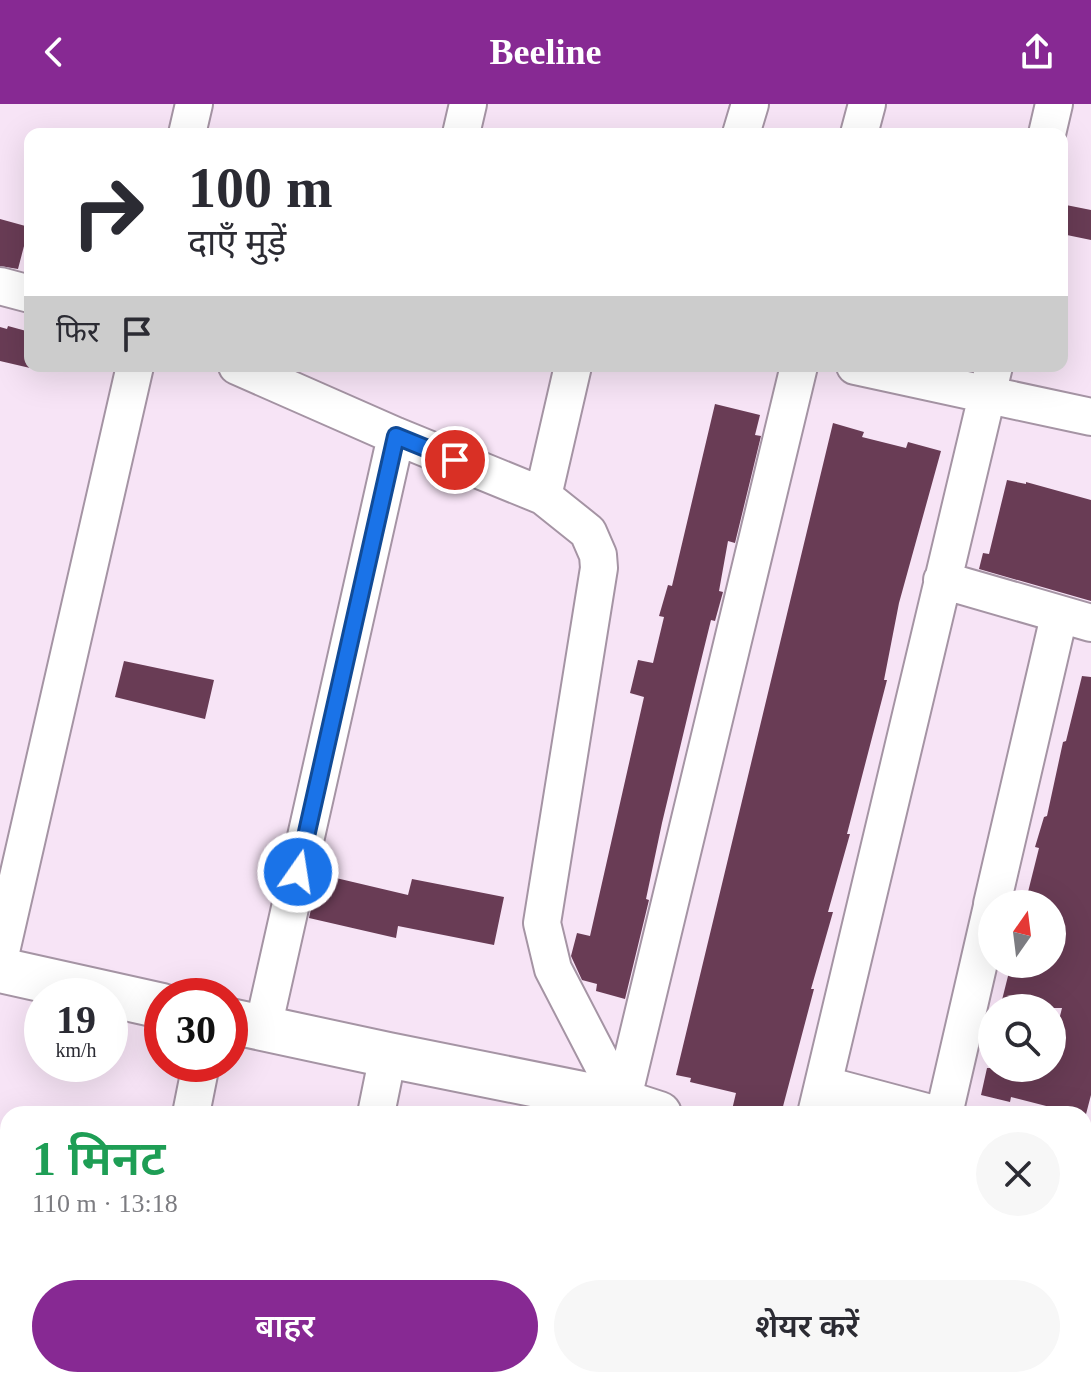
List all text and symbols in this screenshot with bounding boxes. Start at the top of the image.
icon: back [32,30,76,74]
icon: share [1015,30,1059,74]
text: Beeline [490,32,601,72]
text: 100 m [188,157,333,219]
icon: right [56,160,160,264]
text: दाएँ मुड़ें [188,223,286,263]
icon: arrive [115,312,159,356]
text: फिर [56,315,99,348]
pin [421,426,489,494]
icon: arrive [433,438,477,482]
position arrow [256,830,340,914]
north arrow [978,890,1066,978]
map controls [978,890,1066,1082]
speed limit sign: 30 [144,978,248,1082]
button: search [978,994,1066,1082]
text: 19 [56,997,96,1042]
text: km/h [55,1039,97,1061]
text: 1 मिनट [32,1132,165,1185]
button: close [976,1132,1060,1216]
text: 110 m · 13:18 [32,1189,178,1218]
button: बाहर [32,1280,538,1372]
button: शेयर करें [554,1280,1060,1372]

